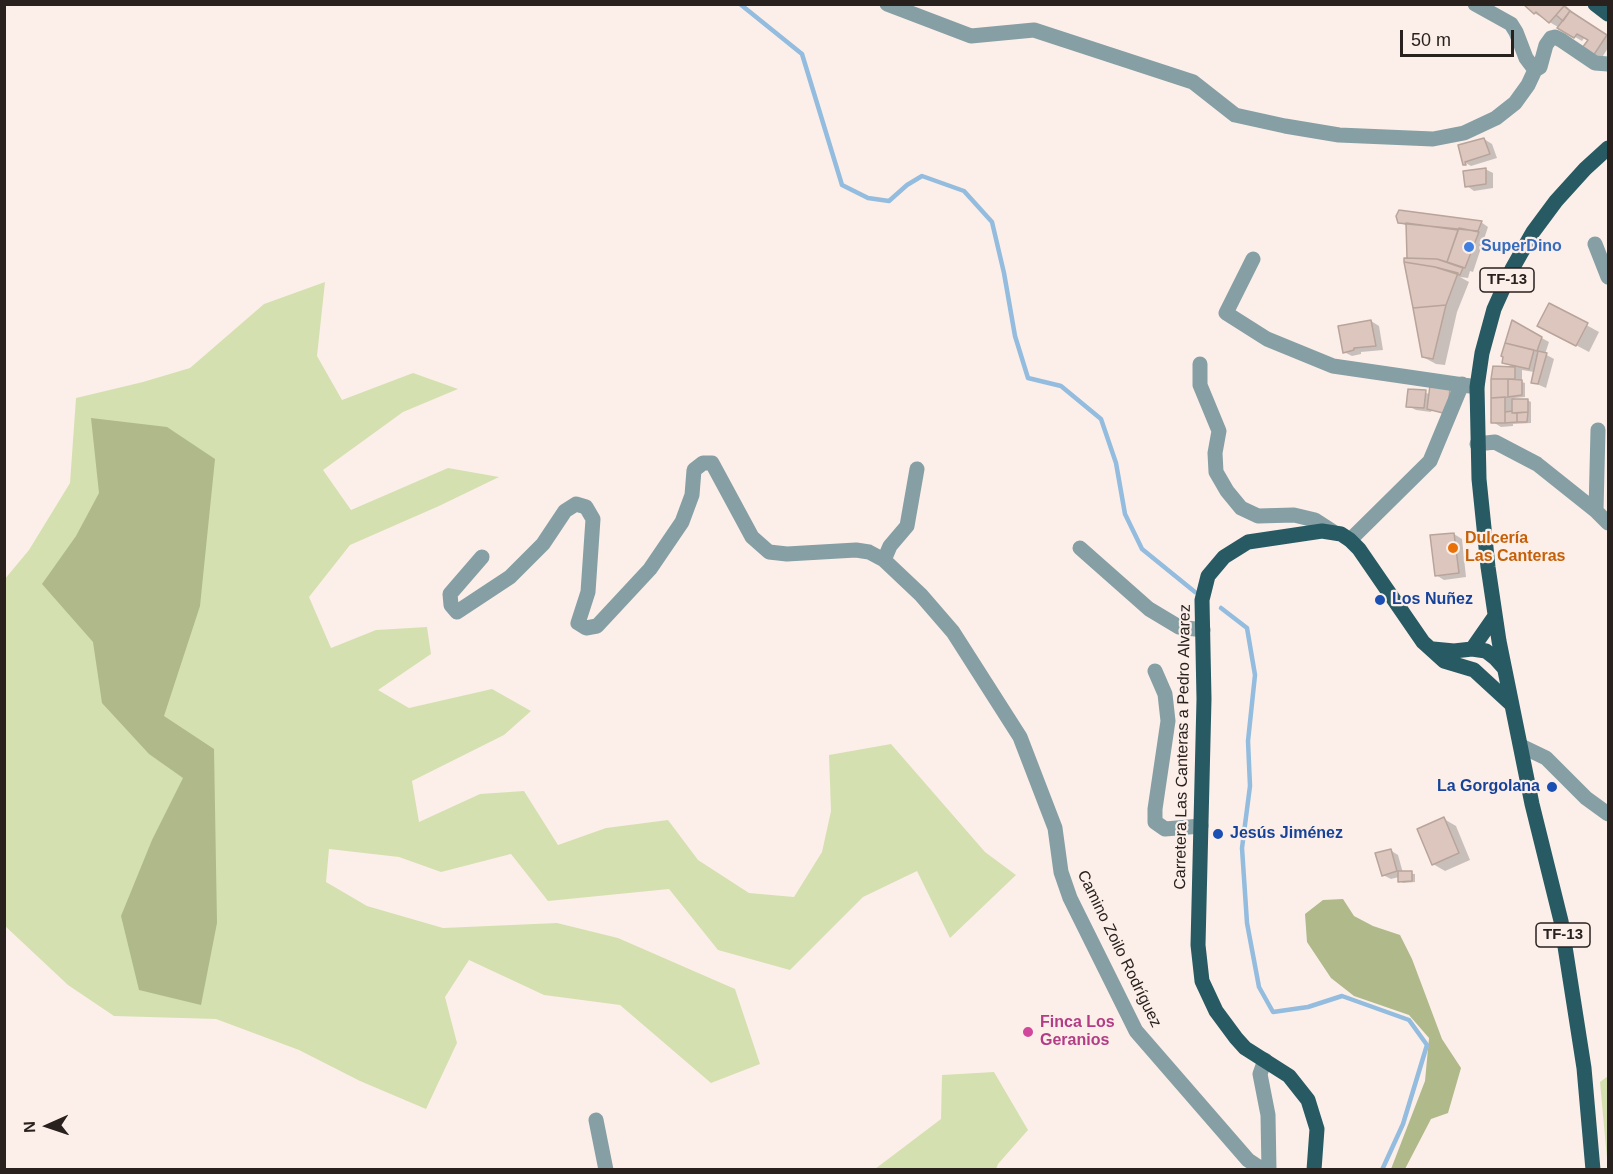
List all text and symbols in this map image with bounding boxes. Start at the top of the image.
scale bar [1403,18,1517,56]
text: 50 m [1411,30,1451,50]
place label: SuperDino [1481,237,1562,257]
marker: SuperDino [1462,240,1476,254]
road number: TF-13 [1480,268,1534,292]
place label: Dulcería Las Canteras [1465,529,1565,567]
marker: Dulcería Las Canteras [1446,541,1460,555]
place label: Los Nuñez [1392,590,1473,610]
marker: Los Nuñez [1373,593,1387,607]
street label: Carretera Las Canteras a Pedro Alvarez [1171,604,1195,890]
place label: La Gorgolana [1437,777,1540,797]
marker: La Gorgolana [1545,780,1559,794]
place label: Jesús Jiménez [1230,824,1343,844]
marker: Jesús Jiménez [1211,827,1225,841]
street label: Camino Zoilo Rodríguez [1073,867,1165,1031]
road number: TF-13 [1536,923,1590,947]
place label: Finca Los Geranios [1040,1013,1115,1051]
marker: Finca Los Geranios [1021,1025,1035,1039]
north arrow [18,1096,78,1156]
text: N [21,1121,38,1133]

